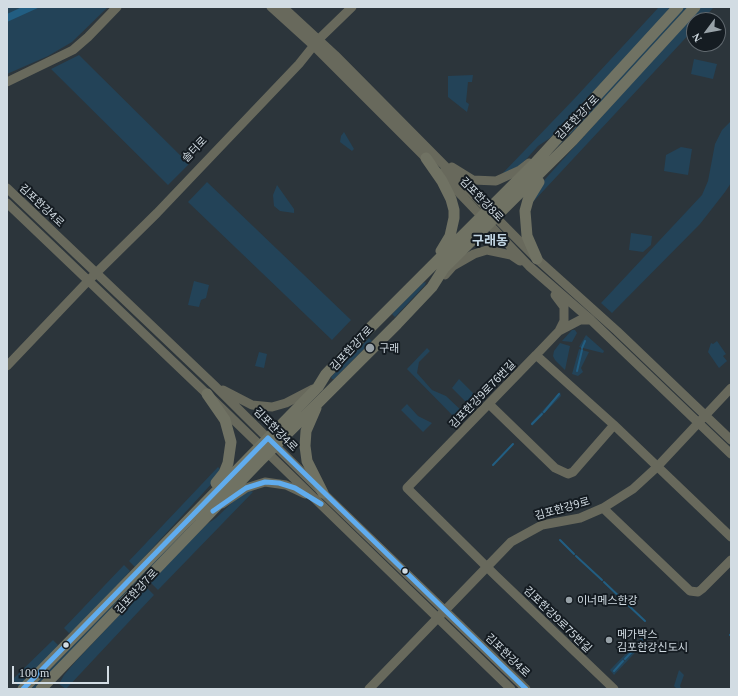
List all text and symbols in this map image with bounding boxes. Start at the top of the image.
north arrow [686,12,726,52]
text: N [689,31,704,44]
street label: 김포한강7로 [553,92,601,142]
street label: 솔터로 [179,133,209,165]
street label: 김포한강8로 [458,174,506,224]
street label: 김포한강4로 [17,181,67,229]
district label: 구래동 [472,232,508,248]
street label: 김포한강7로 [327,323,375,373]
place label: 구래 [379,341,399,355]
marker: 구래 [364,342,376,354]
street label: 김포한강9로76번길 [446,357,518,431]
street label: 김포한강4로 [251,404,301,454]
street label: 김포한강9로 [533,494,591,522]
street label: 김포한강7로 [112,566,160,616]
unlabelled marker [400,566,410,576]
street label: 김포한강9로75번길 [521,583,595,655]
place label: 이너메스한강 [577,593,638,607]
marker: 이너메스한강 [564,595,574,605]
place label: 메가박스 김포한강신도시 [617,627,688,653]
street label: 김포한강4로 [483,631,533,679]
marker: 메가박스 김포한강신도시 [604,635,614,645]
unlabelled marker [61,640,71,650]
scale bar [14,658,111,684]
text: 100 m [19,666,49,680]

